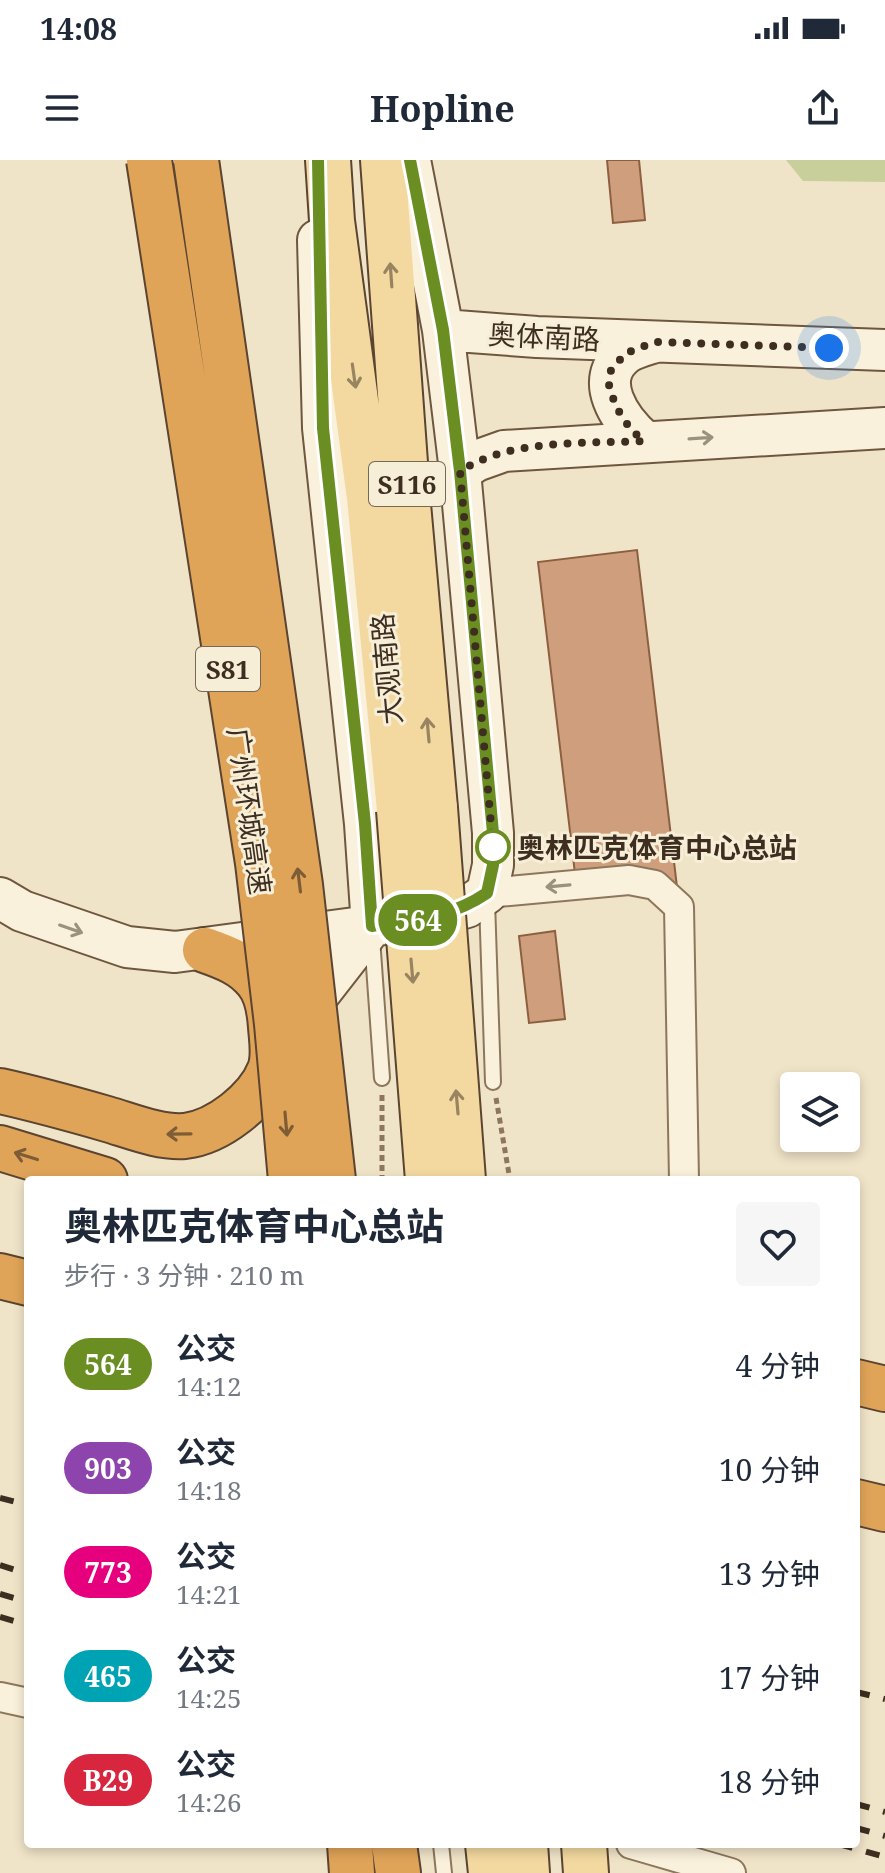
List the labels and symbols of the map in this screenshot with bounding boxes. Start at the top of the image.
one-way arrow [383,263,398,289]
street label: 奥体南路 [487,314,601,358]
your location [809,328,849,368]
one-way arrow [347,363,362,388]
one-way arrow [687,430,714,445]
road number: S116 [369,462,445,506]
street label: 大观南路 [362,612,410,726]
road number: S81 [196,647,260,691]
one-way arrow [420,717,435,744]
street label: 广州环城高速 [219,725,281,897]
place label: 奥林匹克体育中心总站 [517,828,797,866]
marker: 奥林匹克体育中心总站 [476,830,510,864]
one-way arrow [292,867,307,894]
one-way arrow [545,879,572,894]
line badge: 564 [372,894,464,946]
one-way arrow [58,923,83,938]
one-way arrow [405,957,420,984]
one-way arrow [449,1089,464,1116]
one-way arrow [279,1110,294,1137]
one-way arrow [166,1126,193,1142]
one-way arrow [13,1148,39,1163]

